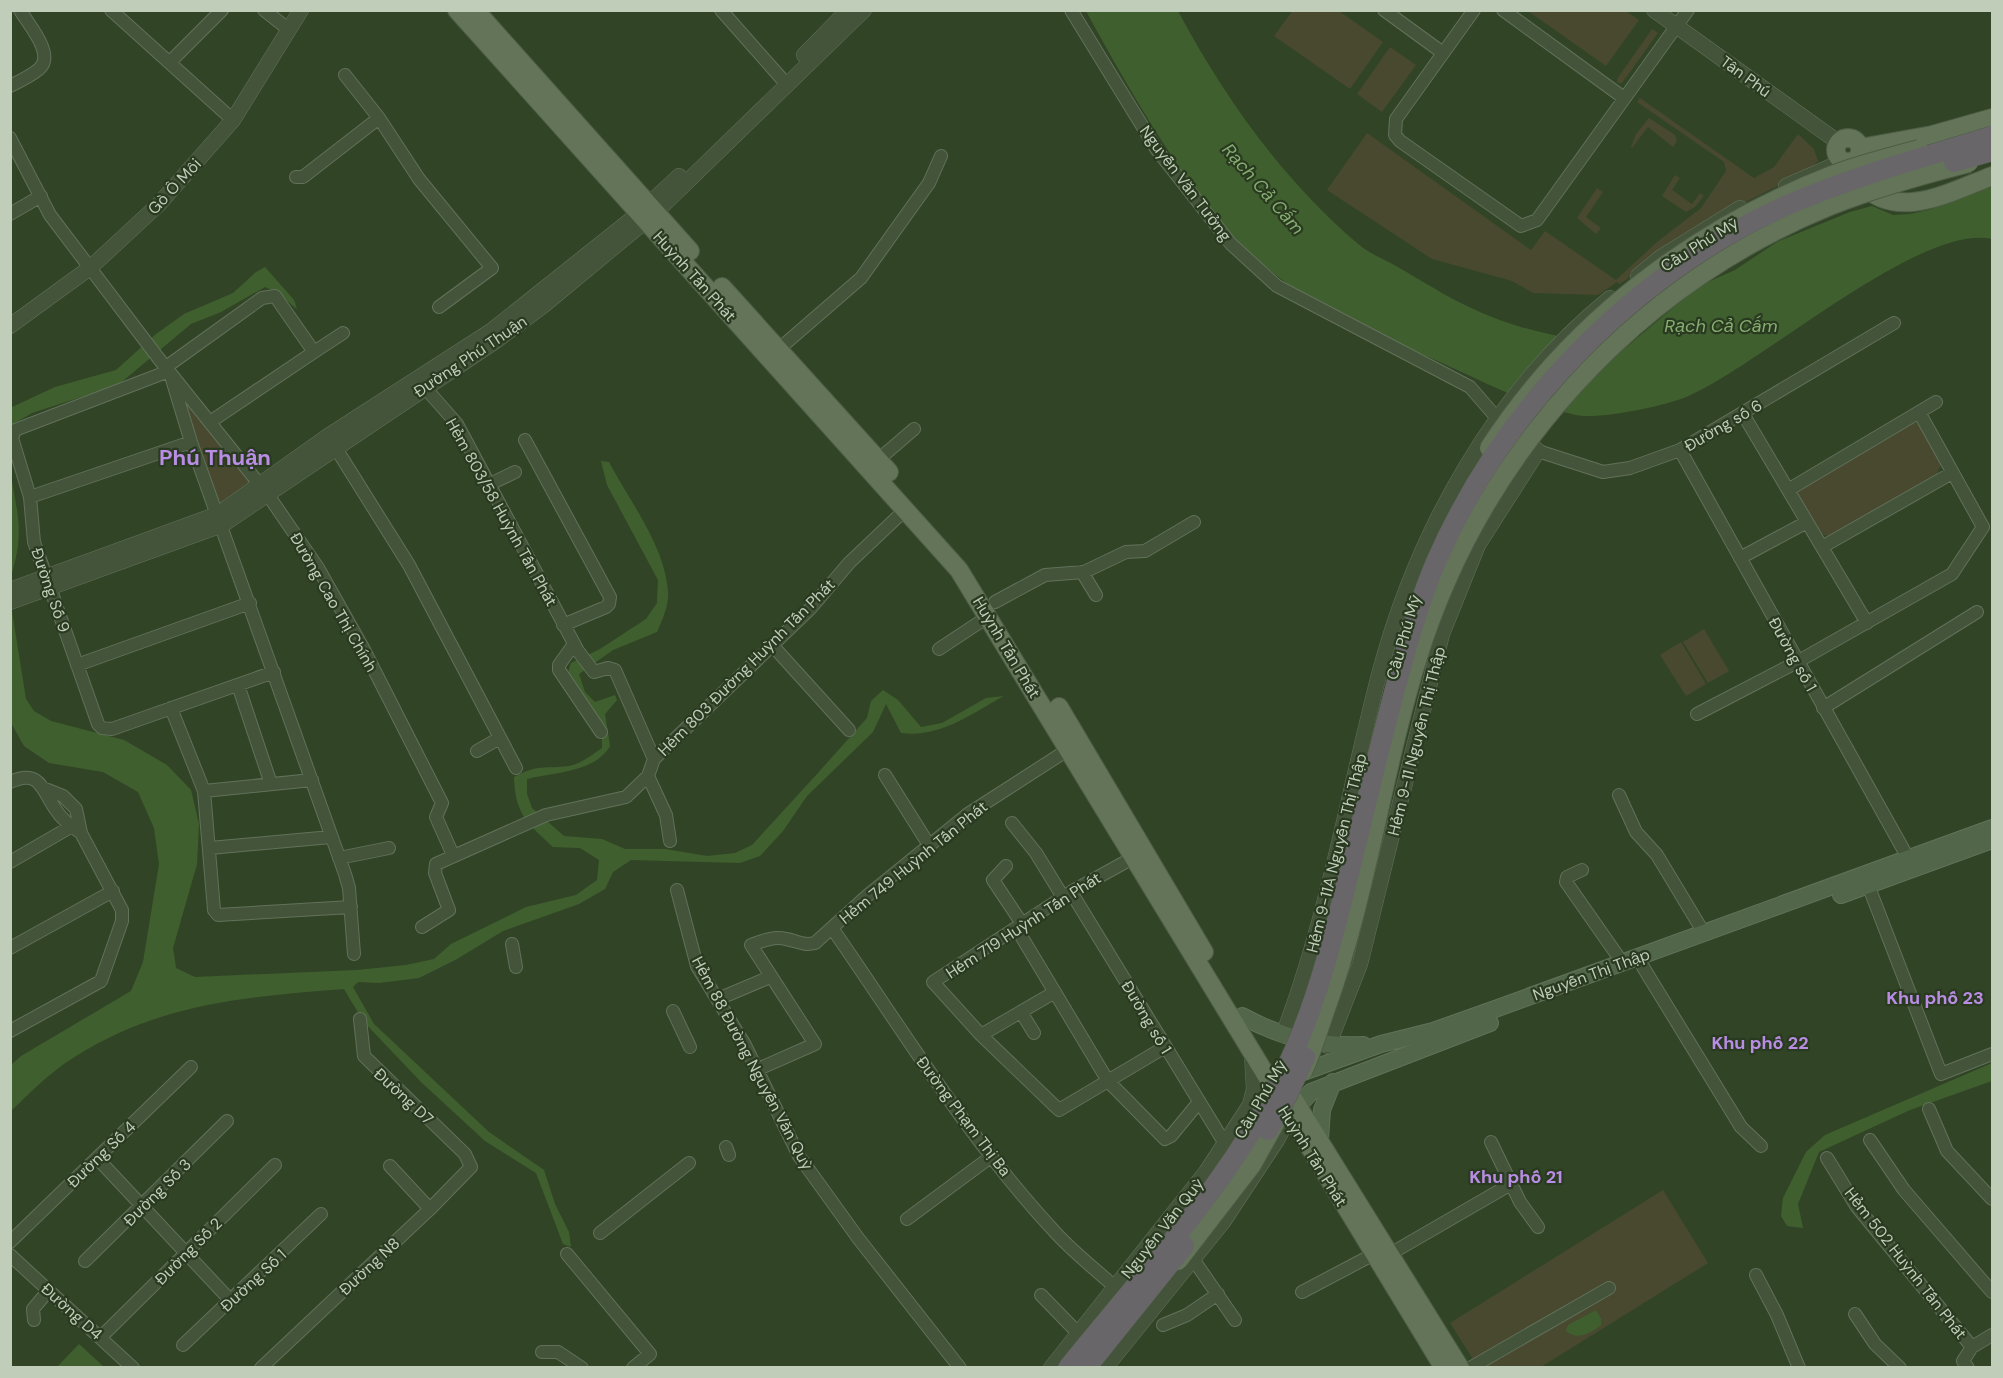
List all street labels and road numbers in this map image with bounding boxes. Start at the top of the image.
street label: Tân Phú [1716,51,1775,102]
street label: Nguyễn Văn Tưởng [1135,121,1236,246]
street label: Gò Ô Môi [143,154,206,219]
street label: Cầu Phú Mỹ [1656,212,1742,277]
street label: Huỳnh Tấn Phát [648,227,741,326]
street label: Đường Phú Thuận [410,311,531,402]
street label: Đường số 6 [1680,395,1766,456]
street label: Hẻm 803/58 Huỳnh Tấn Phát [441,414,562,610]
street label: Đường Cao Thị Chính [285,529,382,676]
street label: Đường Số 9 [26,545,75,635]
street label: Hẻm 803 Đường Huỳnh Tấn Phát [653,574,839,760]
street label: Cầu Phú Mỹ [1381,592,1426,682]
street label: Huỳnh Tấn Phát [968,593,1045,702]
street label: Đường số 1 [1764,613,1822,695]
street label: Hẻm 9-11 Nguyễn Thị Thập [1383,644,1450,838]
street label: Hẻm 9-11A Nguyễn Thị Thập [1302,751,1371,955]
street label: Hẻm 749 Huỳnh Tấn Phát [835,796,992,929]
street label: Hẻm 719 Huỳnh Tấn Phát [942,867,1105,984]
street label: Nguyễn Thị Thập [1530,944,1653,1005]
street label: Hẻm 88 Đường Nguyễn Văn Quỳ [687,953,818,1174]
street label: Đường số 1 [1117,977,1177,1058]
street label: Đường Phạm Thị Ba [912,1052,1016,1181]
street label: Cầu Phú Mỹ [1229,1056,1292,1143]
street label: Đường D7 [369,1063,438,1129]
street label: Huỳnh Tấn Phát [1273,1102,1352,1210]
street label: Đường Số 4 [63,1116,140,1192]
street label: Đường Số 3 [119,1154,196,1231]
street label: Nguyễn Văn Quỳ [1116,1174,1208,1283]
street label: Hẻm 502 Huỳnh Tấn Phát [1840,1183,1971,1343]
street label: Đường Số 2 [150,1213,227,1290]
street label: Đường N8 [334,1233,404,1300]
street label: Đường Số 1 [216,1244,291,1316]
street label: Đường D4 [37,1278,107,1345]

